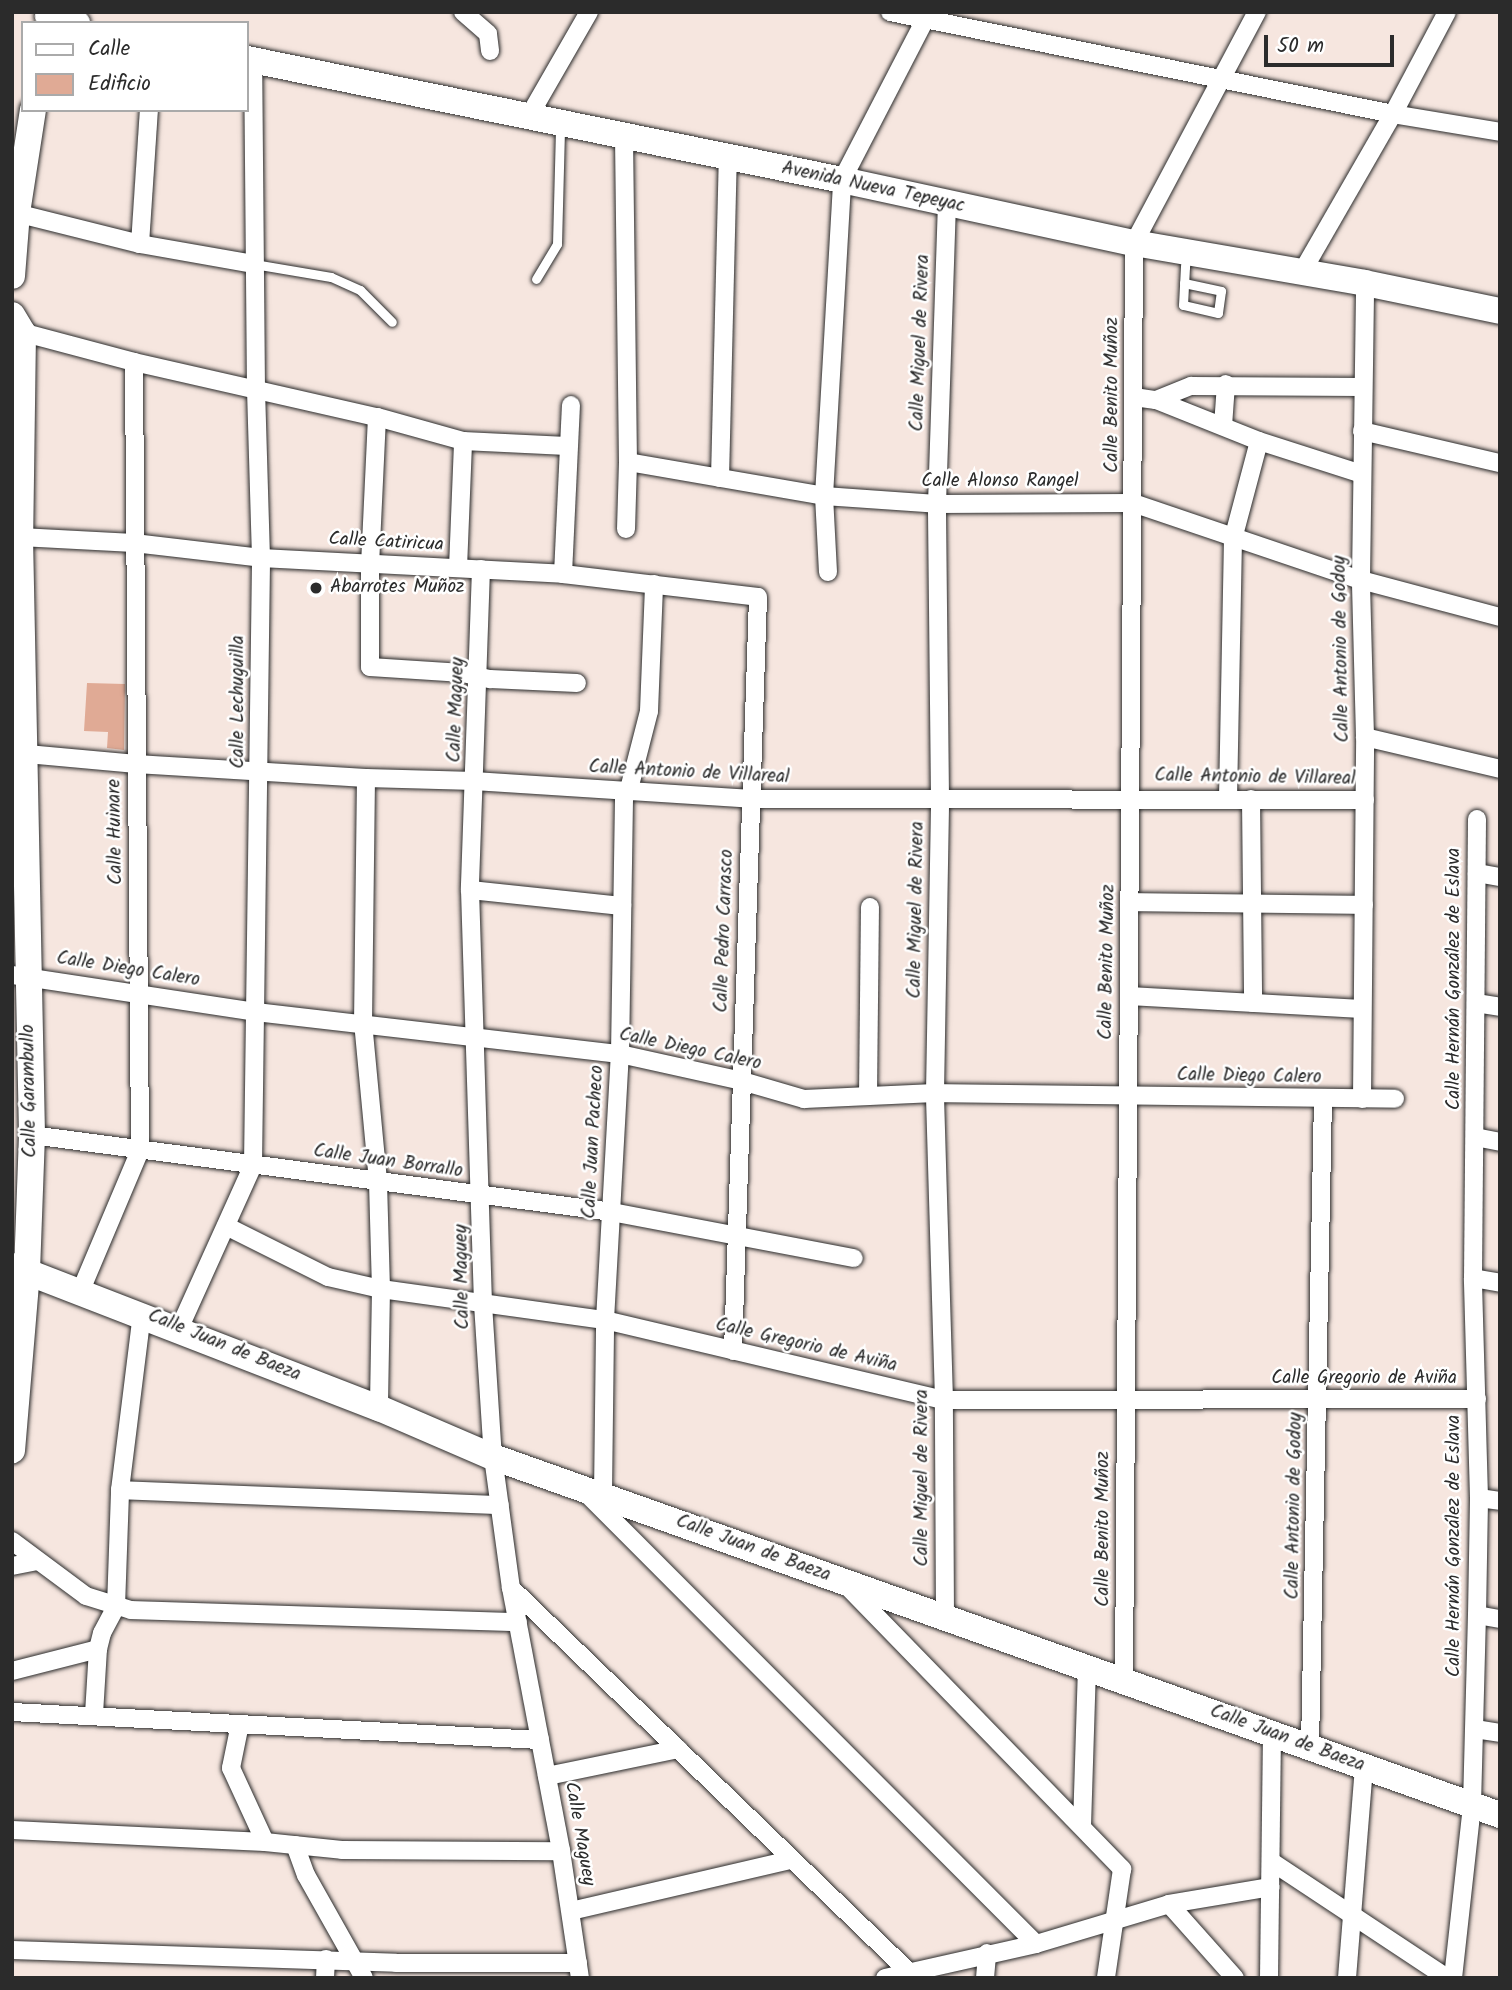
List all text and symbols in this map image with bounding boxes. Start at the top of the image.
legend [21,21,248,112]
scale bar [1267,21,1396,65]
text: 50 m [1277,30,1324,63]
text: Calle [88,33,130,66]
text: Edificio [88,68,151,101]
street label: Avenida Nueva Tepeyac [779,157,967,219]
street label: Calle Miguel de Rivera [907,254,935,432]
street label: Calle Benito Muñoz [1102,317,1124,473]
street label: Calle Alonso Rangel [921,471,1079,493]
street label: Calle Catiricua [328,529,444,557]
street label: Calle Antonio de Godoy [1329,555,1355,743]
place label: Abarrotes Muñoz [330,577,464,599]
marker: Abarrotes Muñoz [308,580,324,596]
street label: Calle Lechuguilla [228,635,250,769]
street label: Calle Maguey [444,657,470,763]
street label: Calle Antonio de Villareal [588,756,790,790]
street label: Calle Antonio de Villareal [1154,765,1356,791]
street label: Calle Huinare [104,779,128,885]
street label: Calle Miguel de Rivera [904,821,930,999]
street label: Calle Hernán González de Eslava [1444,848,1466,1110]
street label: Calle Pedro Carrasco [711,849,739,1013]
street label: Calle Benito Muñoz [1095,884,1121,1040]
street label: Calle Diego Calero [55,947,201,993]
street label: Calle Garambullo [17,1024,43,1158]
street label: Calle Diego Calero [617,1024,763,1076]
street label: Calle Diego Calero [1176,1064,1322,1090]
street label: Calle Juan Pacheco [579,1065,609,1219]
street label: Calle Juan Borrallo [312,1140,464,1184]
street label: Calle Maguey [451,1224,475,1330]
street label: Calle Juan de Baeza [144,1305,304,1387]
street label: Calle Gregorio de Aviña [713,1314,899,1378]
street label: Calle Gregorio de Aviña [1271,1368,1457,1390]
street label: Calle Miguel de Rivera [912,1389,934,1567]
street label: Calle Antonio de Godoy [1282,1412,1308,1600]
street label: Calle Hernán González de Eslava [1444,1415,1466,1677]
street label: Calle Benito Muñoz [1093,1451,1115,1607]
street label: Calle Juan de Baeza [673,1510,833,1588]
street label: Calle Juan de Baeza [1207,1700,1367,1778]
street label: Calle Maguey [559,1780,599,1888]

